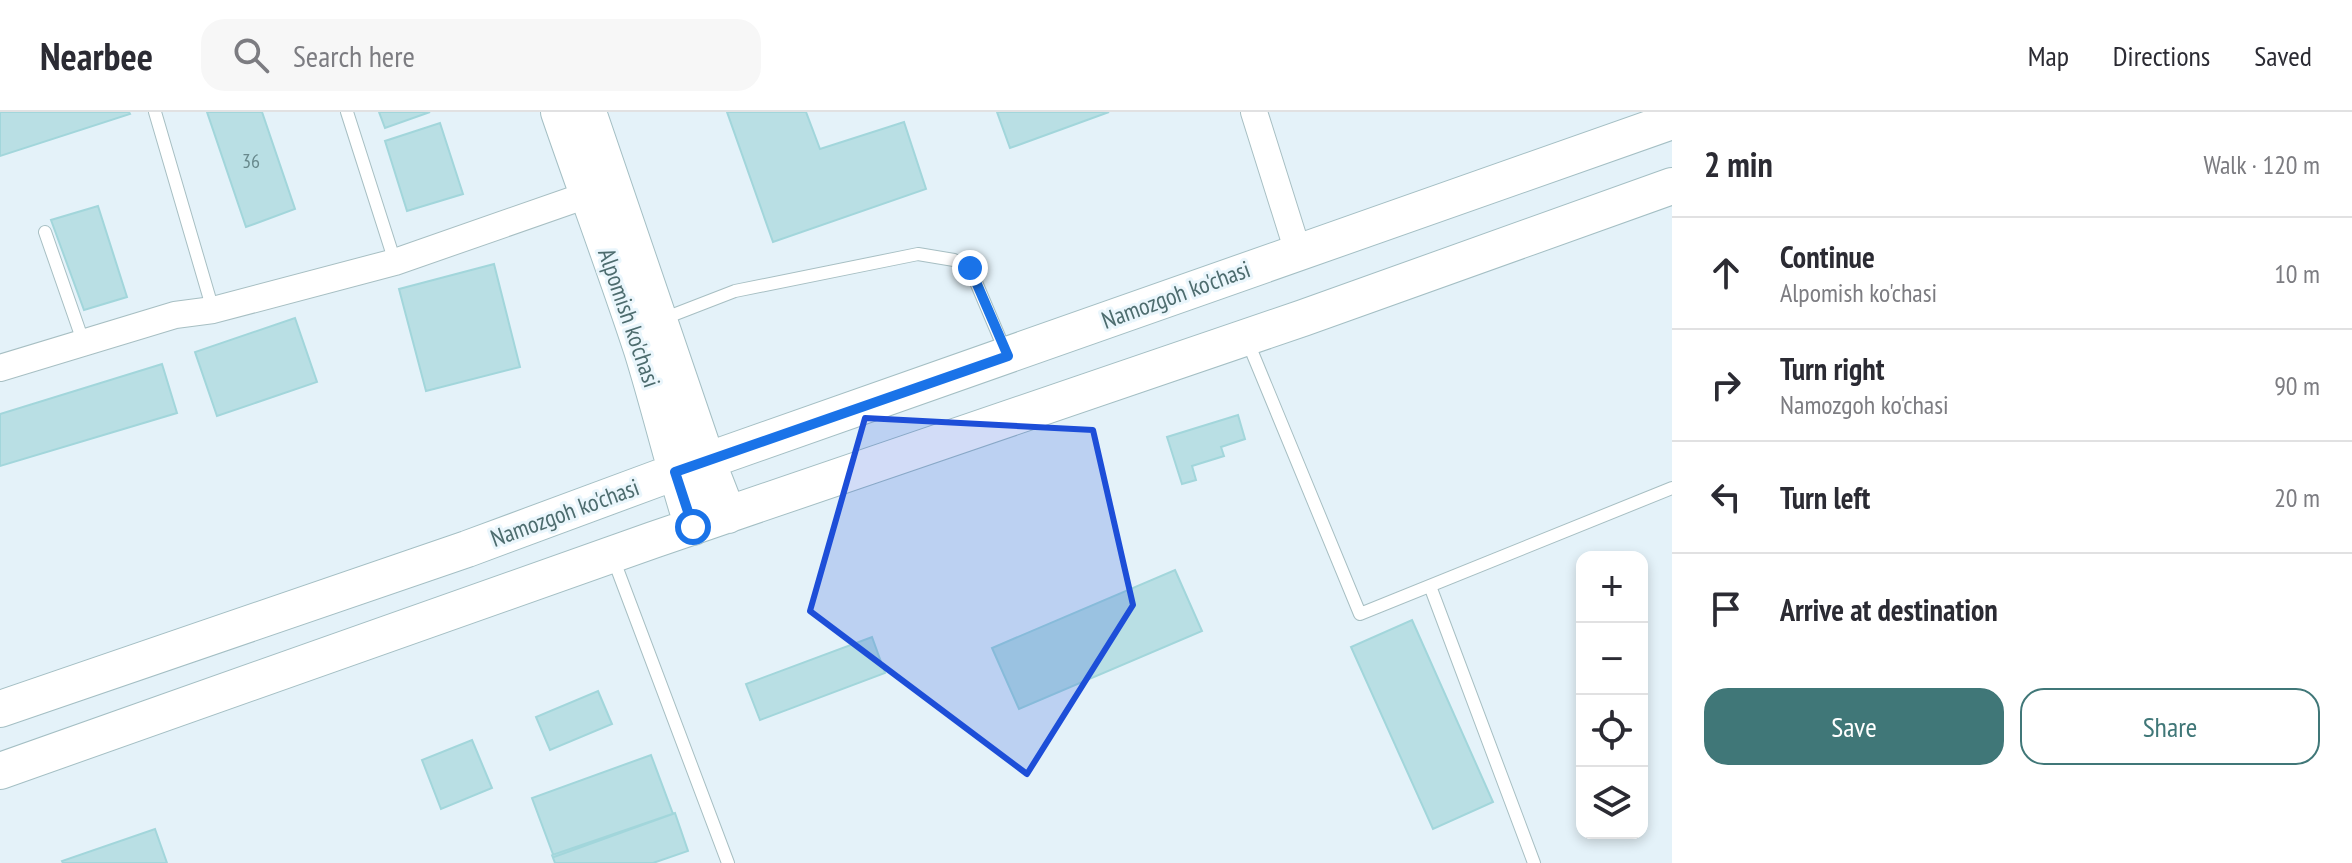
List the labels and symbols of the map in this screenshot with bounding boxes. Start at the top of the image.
house number: 36 [242,148,260,174]
street label: Alpomish ko'chasi [591,244,668,391]
route end [952,250,988,286]
street label: Namozgoh ko'chasi [1097,253,1254,336]
street label: Namozgoh ko'chasi [486,471,643,554]
route start [675,509,711,545]

